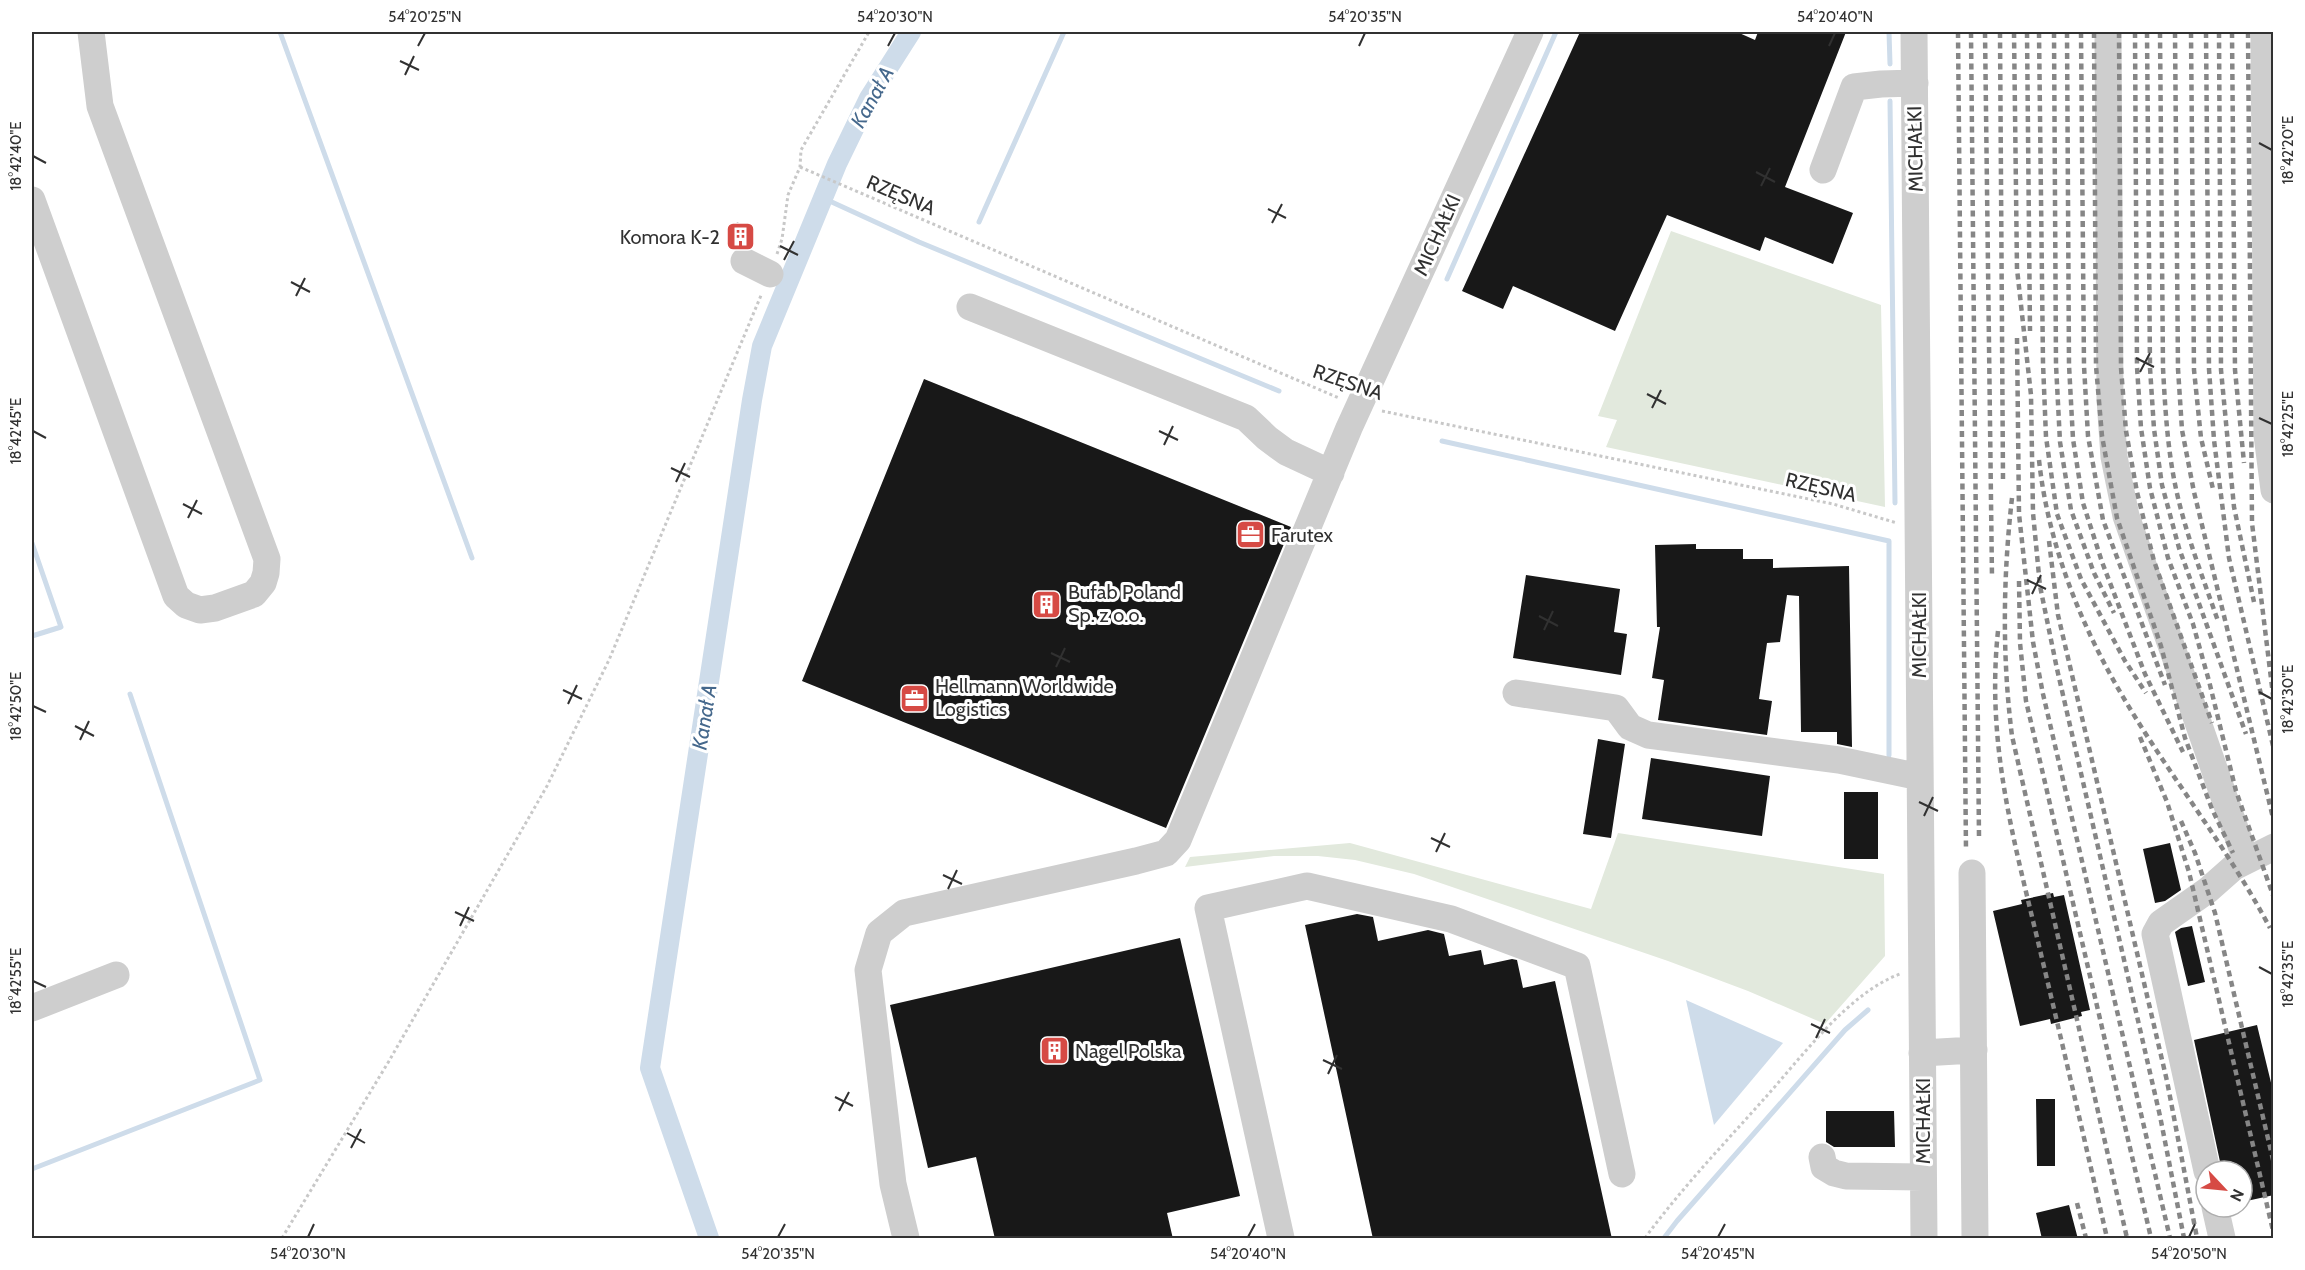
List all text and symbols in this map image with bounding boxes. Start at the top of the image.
text: 54°20'25"N [388,8,462,26]
text: 54°20'30"N [857,8,933,26]
text: 54°20'35"N [1328,8,1402,26]
text: 54°20'40"N [1797,8,1873,26]
water label: Kanał A [845,62,899,132]
street label: MICHAŁKI [1902,106,1928,192]
text: 18°42'20"E [2279,116,2297,184]
text: 18°42'40"E [7,121,25,191]
street label: RZĘSNA [863,170,940,220]
street label: MICHAŁKI [1408,191,1466,279]
building icon: Komora K-2 [725,221,757,253]
place label: Komora K-2 [620,225,720,249]
street label: RZĘSNA [1310,359,1387,405]
text: 18°42'25"E [2279,391,2297,457]
text: 18°42'45"E [7,398,25,464]
street label: RZĘSNA [1783,467,1860,507]
office icon: Farutex [1234,519,1266,551]
place label: Farutex [1271,523,1334,547]
place label: Bufab Poland Sp. z o.o. [1068,580,1181,627]
building icon: Bufab Poland Sp. z o.o. [1031,588,1063,620]
street label: MICHAŁKI [1907,592,1931,678]
text: 18°42'30"E [2279,665,2297,733]
text: 18°42'50"E [7,672,25,740]
place label: Hellmann Worldwide Logistics [935,674,1114,721]
water label: Kanał A [686,682,722,752]
office icon: Hellmann Worldwide Logistics [898,682,930,714]
text: 18°42'35"E [2279,941,2297,1007]
text: 18°42'55"E [7,948,25,1014]
building icon: Nagel Polska [1038,1035,1070,1067]
place label: Nagel Polska [1075,1039,1182,1063]
street label: MICHAŁKI [1911,1078,1935,1164]
north arrow [2194,1159,2254,1219]
text: N [2226,1186,2248,1205]
text: 54°20'30"N [270,1245,346,1263]
text: 54°20'35"N [741,1245,815,1263]
text: 54°20'40"N [1210,1245,1286,1263]
text: 54°20'45"N [1681,1245,1755,1263]
text: 54°20'50"N [2151,1245,2227,1263]

